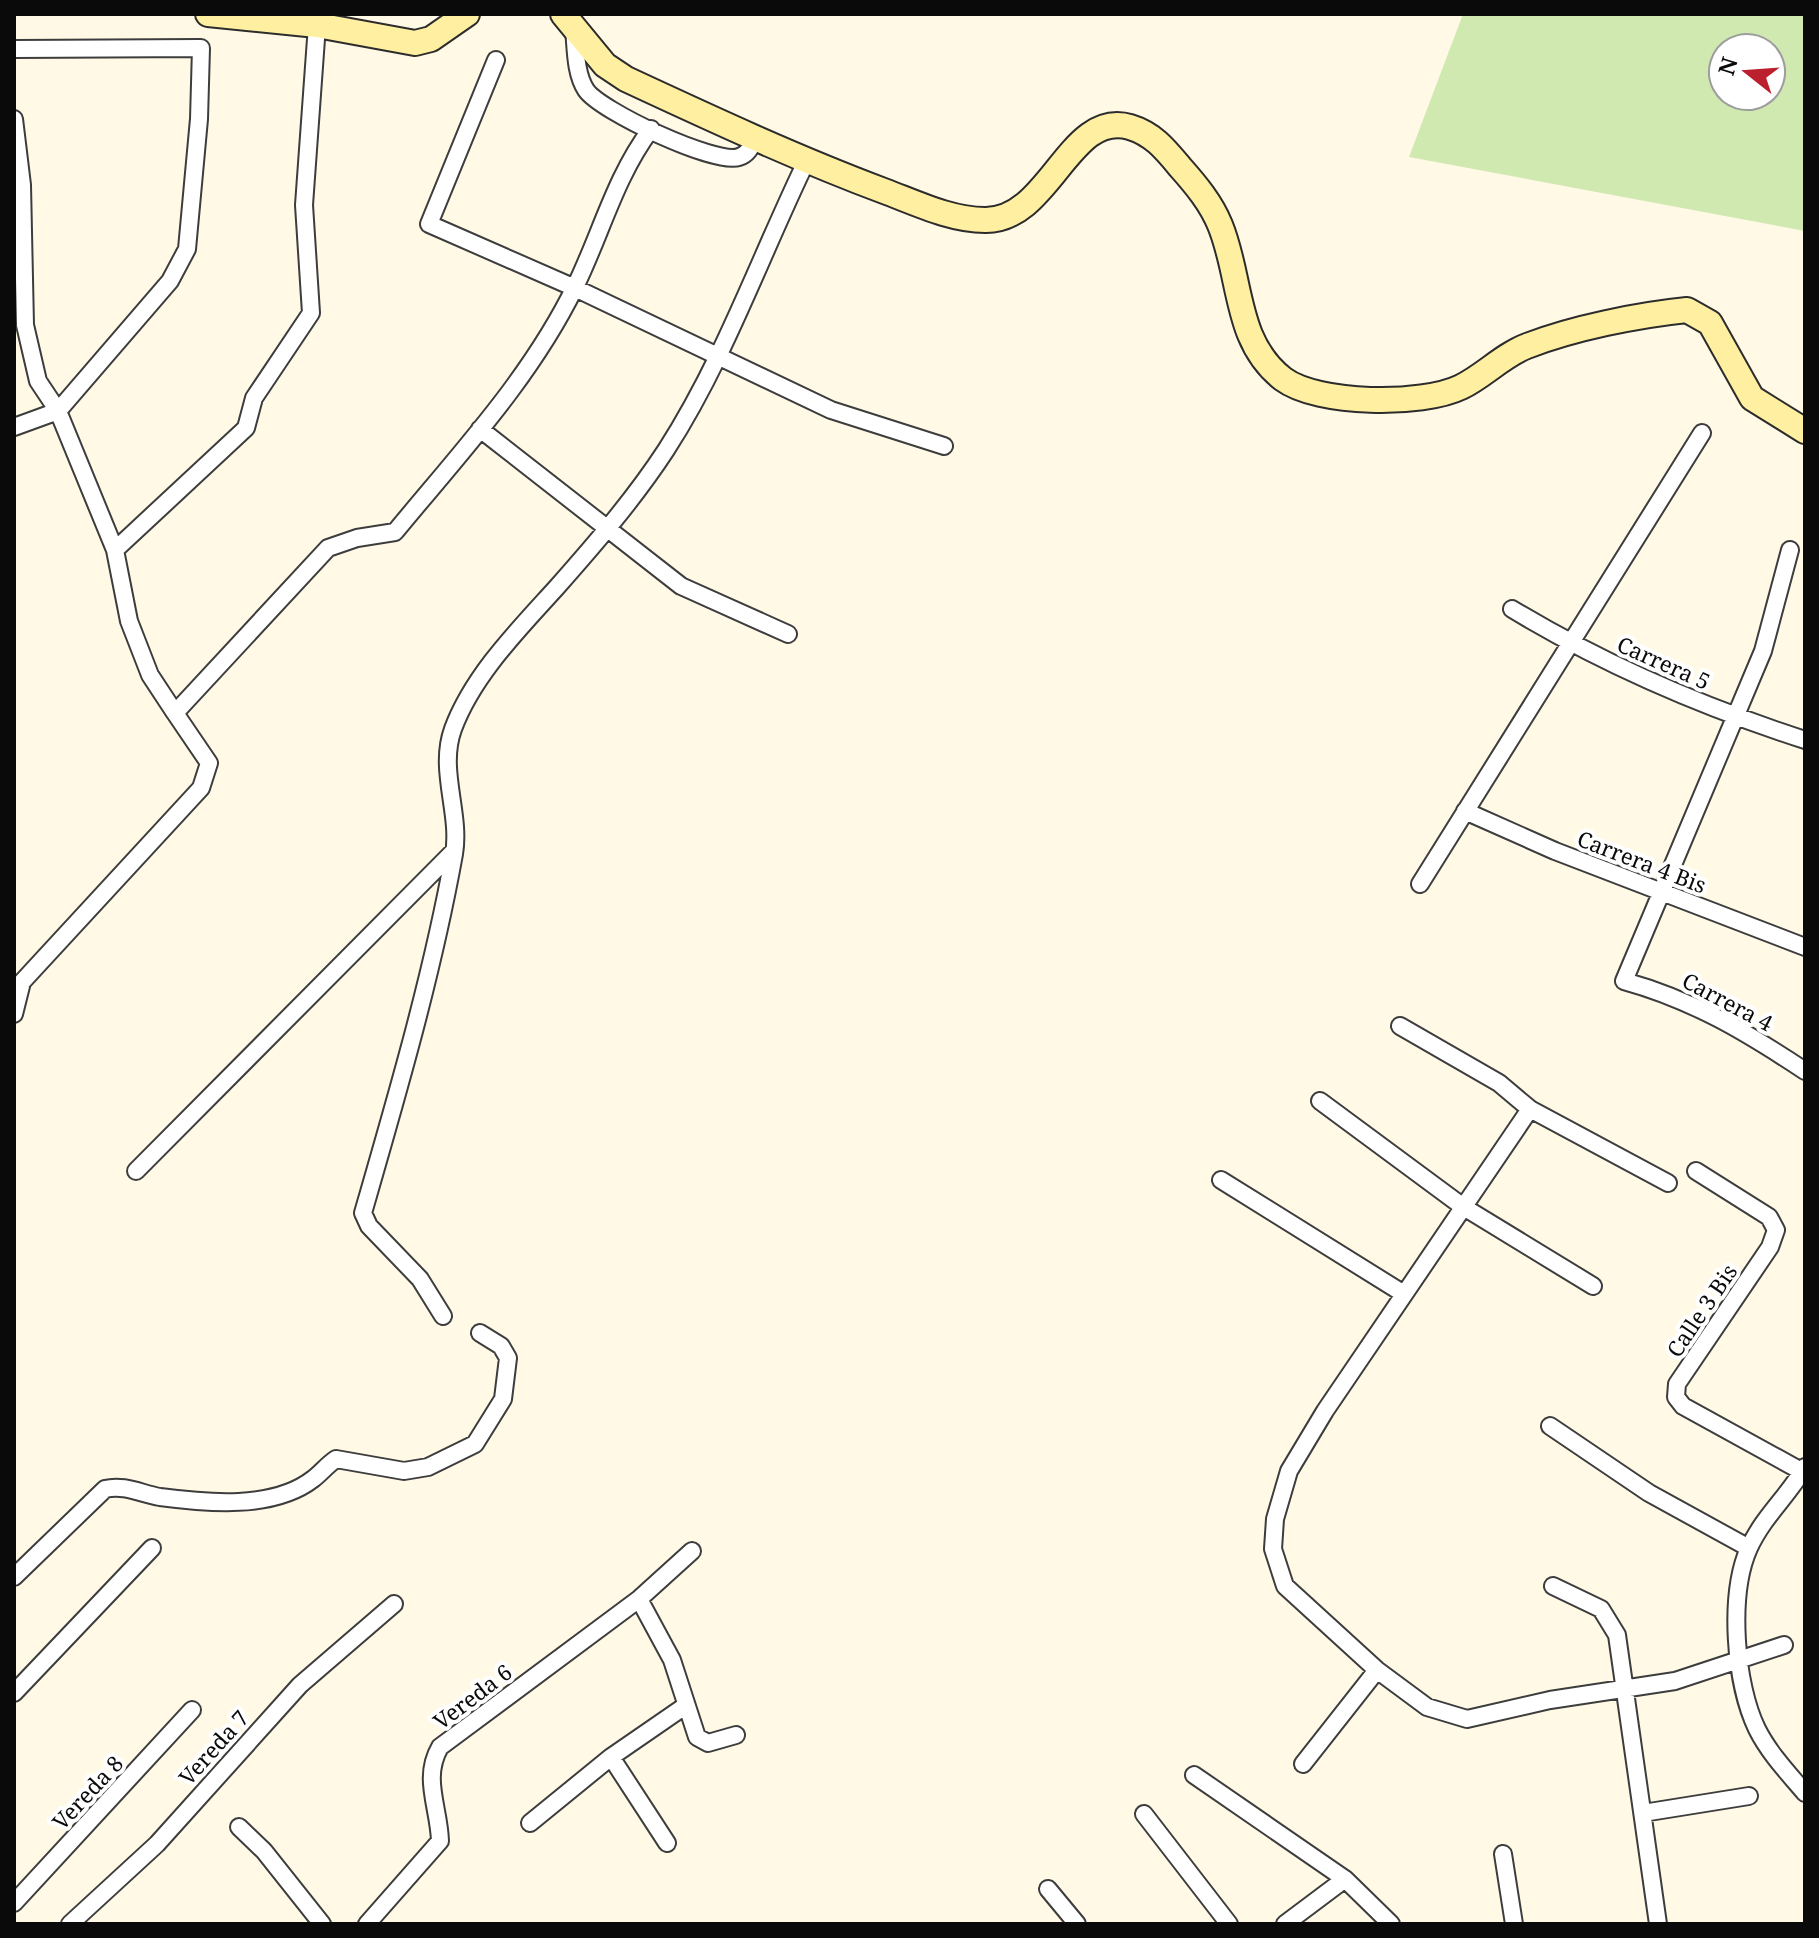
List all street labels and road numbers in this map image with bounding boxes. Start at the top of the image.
street label: Carrera 5 [1613,628,1715,696]
street label: Carrera 4 Bis [1573,823,1711,899]
street label: Carrera 4 [1677,965,1779,1037]
street label: Calle 3 Bis [1659,1258,1743,1362]
street label: Vereda 6 [426,1657,518,1735]
street label: Vereda 7 [171,1703,255,1791]
street label: Vereda 8 [45,1748,129,1836]

